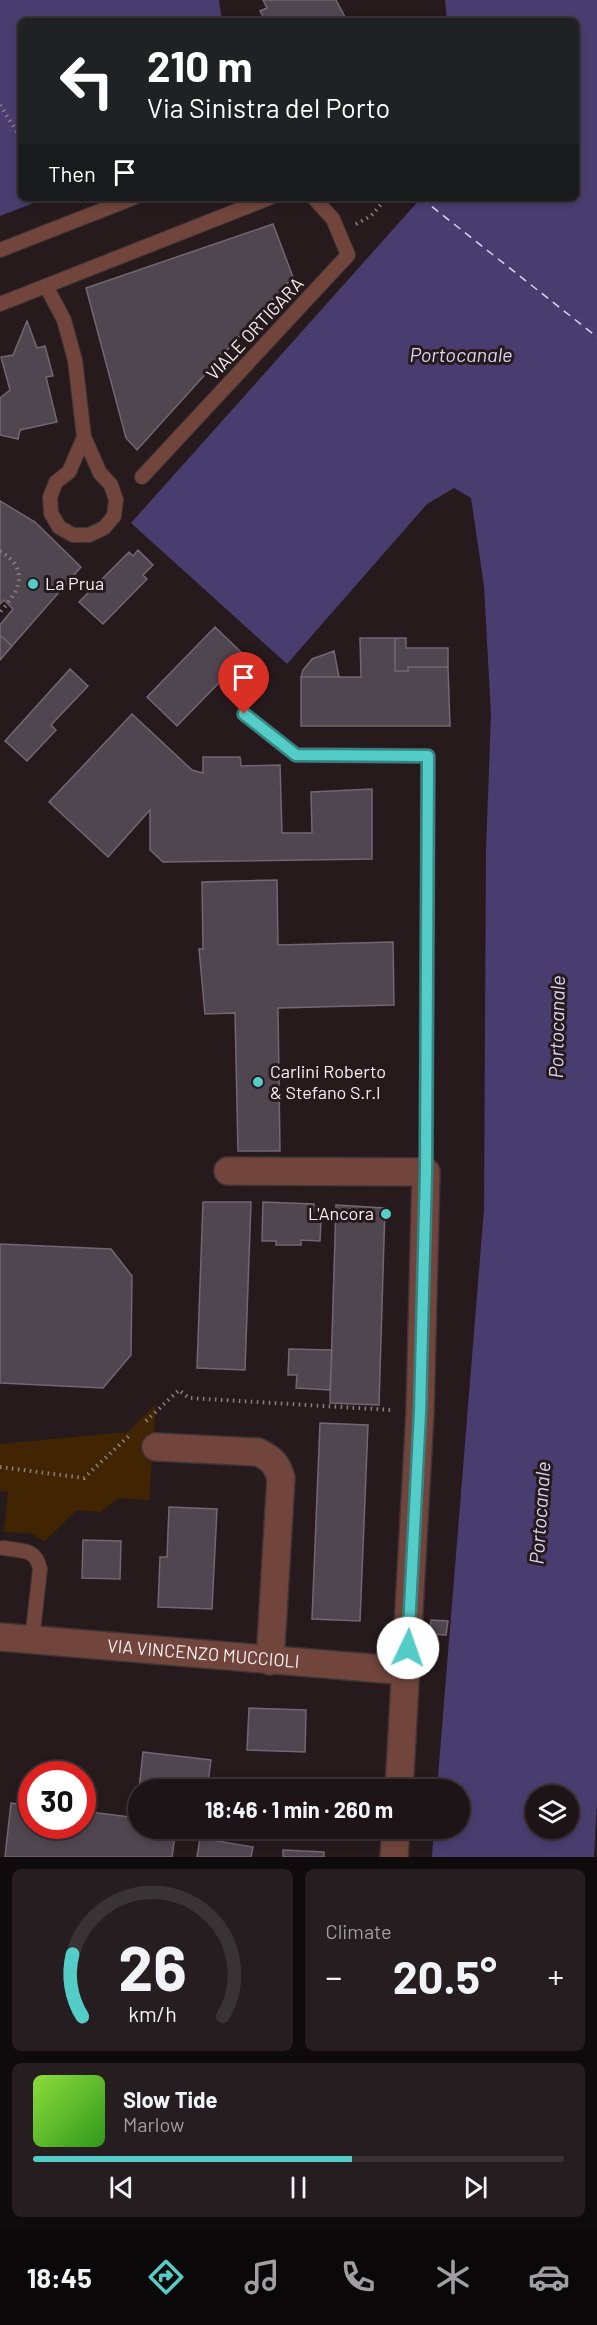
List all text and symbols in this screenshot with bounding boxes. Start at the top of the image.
text: 210 m [147,40,253,90]
icon: left [48,42,126,120]
text: Via Sinistra del Porto [147,91,390,123]
icon: arrive [108,156,141,189]
text: Then [48,160,96,186]
street label: VIALE ORTIGARA [201,272,308,384]
water label: Portocanale [410,342,512,366]
place label: La Prua [45,572,104,594]
marker: La Prua [26,577,40,591]
pin [218,652,269,714]
icon: arrive [227,661,260,694]
water label: Portocanale [543,975,569,1079]
place label: Carlini Roberto & Stefano S.r.l [270,1060,386,1103]
marker: Carlini Roberto & Stefano S.r.l [251,1075,265,1089]
place label: L'Ancora [308,1202,374,1224]
marker: L'Ancora [379,1207,393,1221]
water label: Portocanale [523,1461,555,1565]
position arrow [376,1616,440,1680]
street label: VIA VINCENZO MUCCIOLI [106,1634,300,1672]
speed limit sign: 30 [18,1761,96,1839]
map controls [525,1785,579,1839]
button: layers [525,1785,579,1839]
text: 18:46 · 1 min · 260 m [205,1796,393,1822]
text: Climate [326,1919,392,1943]
text: 26 [118,1929,186,2003]
text: 20.5° [393,1949,497,2003]
text: − [326,1956,342,1996]
text: + [548,1956,564,1996]
text: km/h [128,2001,177,2026]
text: Slow Tide [123,2086,218,2112]
text: Marlow [123,2112,184,2136]
icon: previous [105,2171,138,2204]
icon: pause [282,2171,315,2204]
icon: next [459,2171,492,2204]
icon: directions [145,2256,187,2298]
icon: music [241,2256,283,2298]
icon: phone [337,2256,379,2298]
icon: climate [432,2256,474,2298]
icon: car [528,2256,570,2298]
text: 18:45 [27,2261,92,2293]

